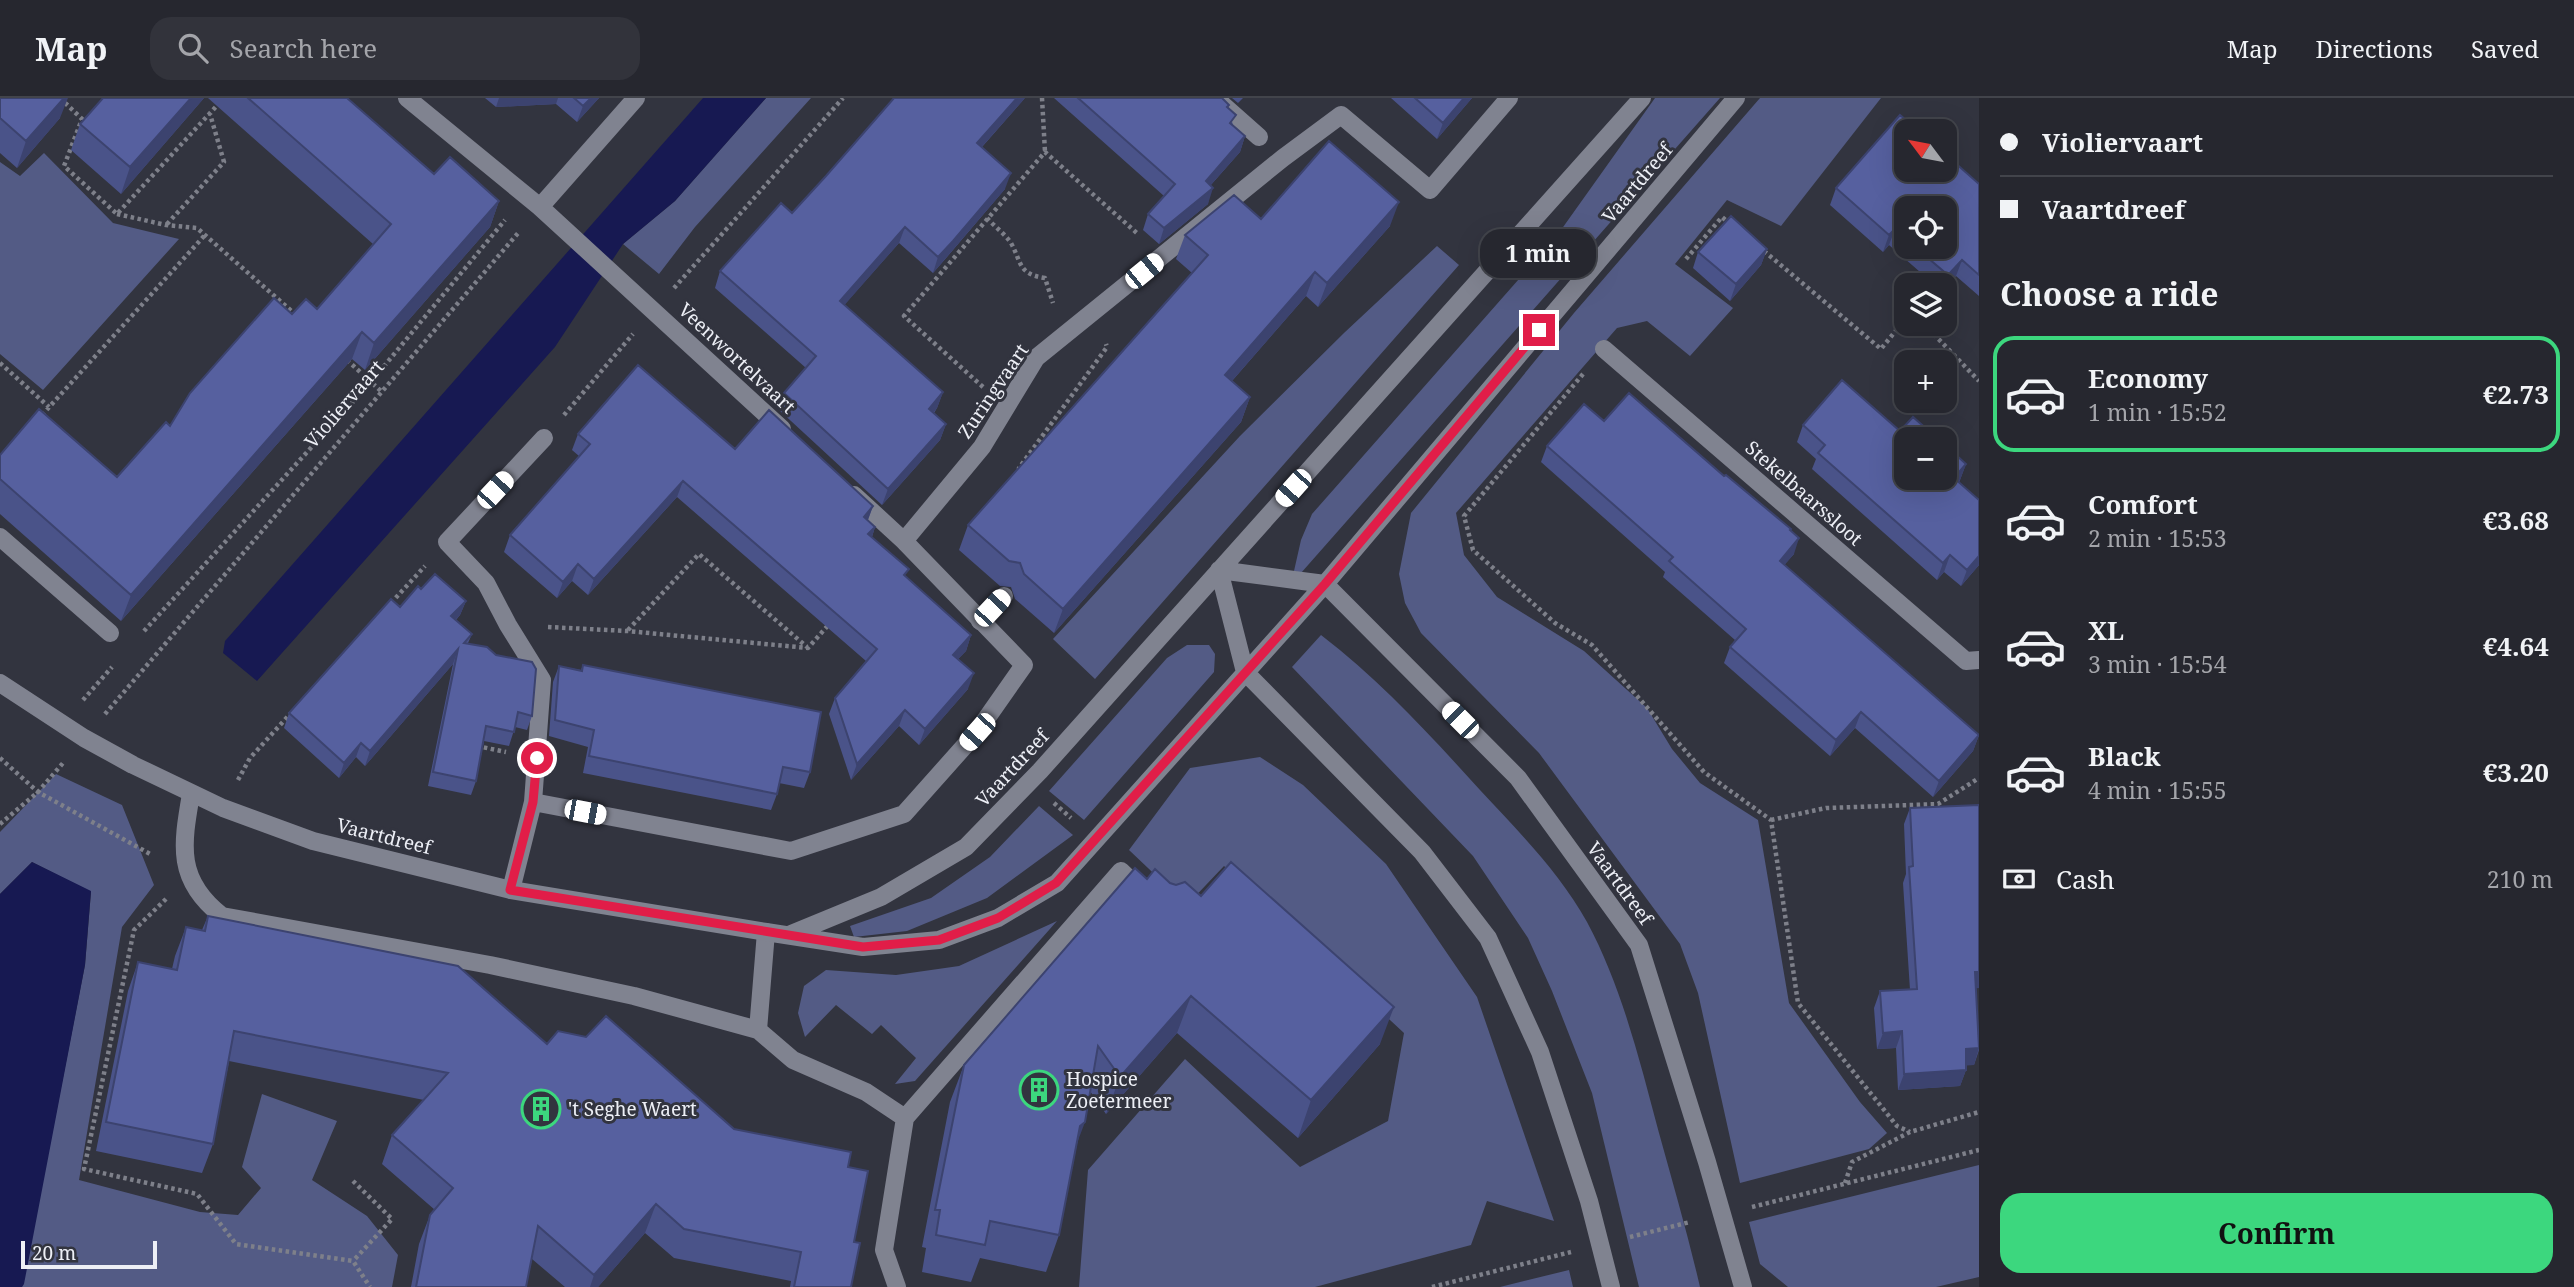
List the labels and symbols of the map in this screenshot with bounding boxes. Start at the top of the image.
north arrow [1894,119,1956,182]
street label: Vaartdreef [1596,136,1679,228]
callout: 1 min [1481,229,1597,278]
car [1122,250,1167,292]
street label: Veenwortelvaart [673,297,801,419]
route end [1523,314,1555,346]
street label: Zuringvaart [952,338,1034,443]
street label: Violiervaart [298,354,390,454]
street label: Stekelbaarssloot [1740,435,1868,551]
car [1272,465,1315,511]
car [473,467,518,513]
car [970,585,1015,631]
car [1438,698,1483,742]
car [956,709,999,755]
street label: Vaartdreef [970,722,1056,812]
route start [521,742,553,774]
car [563,798,608,826]
street label: Vaartdreef [334,812,436,861]
street label: Vaartdreef [1581,836,1660,931]
place label: Hospice Zoetermeer [1066,1066,1171,1114]
building icon: Hospice Zoetermeer [1018,1069,1060,1111]
building icon: 't Seghe Waert [520,1088,562,1130]
place label: 't Seghe Waert [568,1096,697,1122]
scale bar [21,1238,158,1270]

